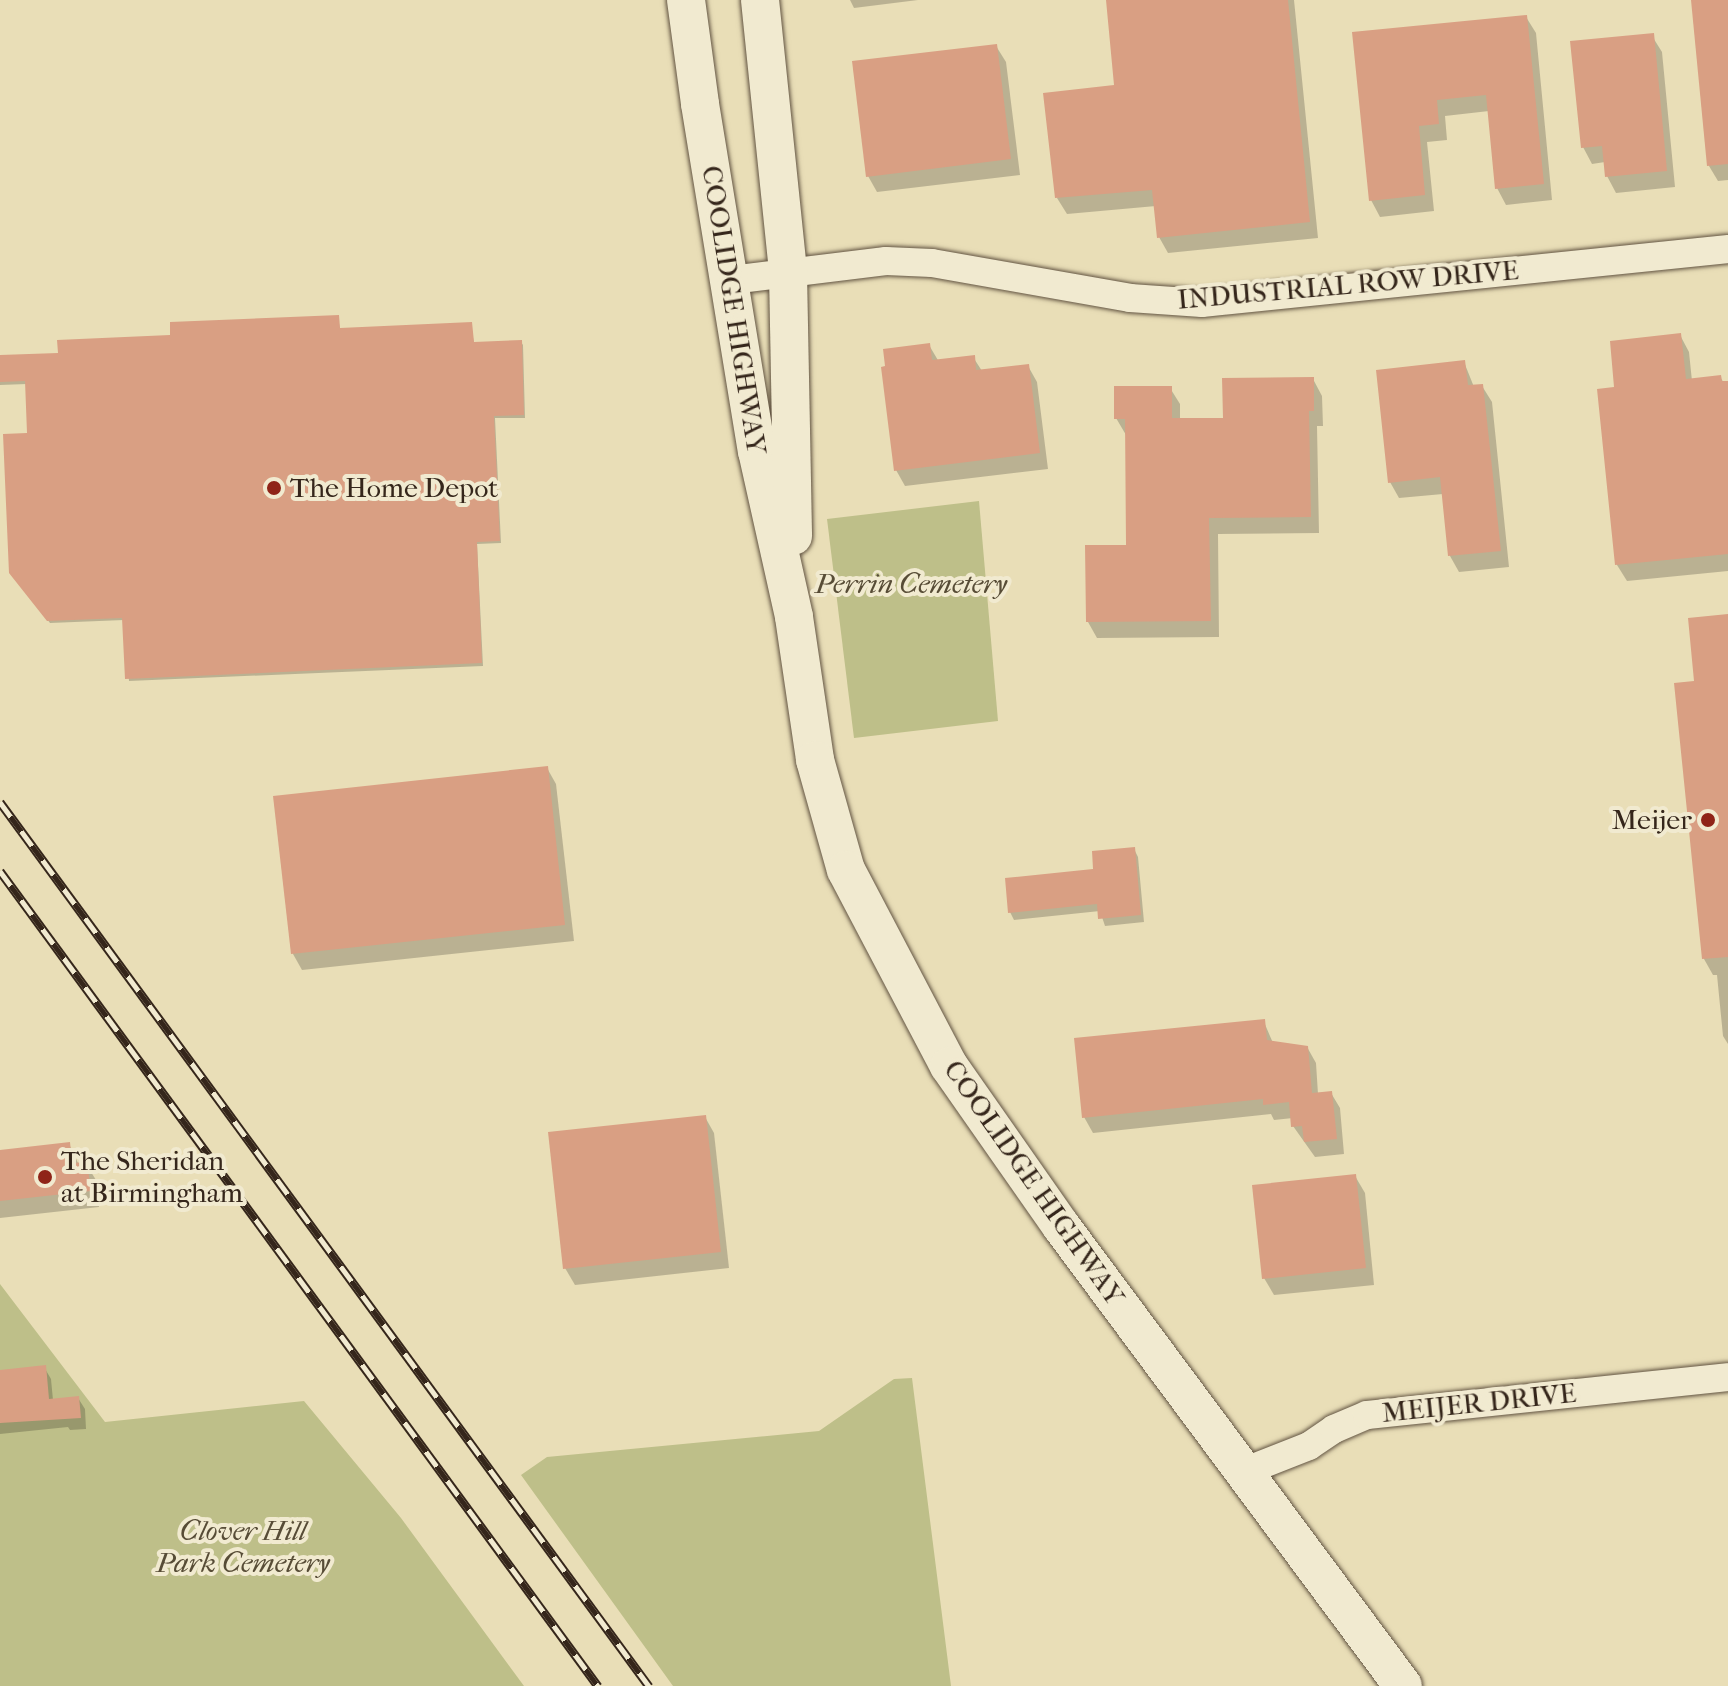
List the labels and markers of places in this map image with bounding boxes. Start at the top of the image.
place label: The Home Depot [290,471,498,505]
marker: The Home Depot [265,479,283,497]
place label: Meijer [1612,803,1692,837]
marker: Meijer [1699,811,1717,829]
place label: The Sheridan at Birmingham [61,1144,243,1210]
marker: The Sheridan at Birmingham [36,1168,54,1186]

